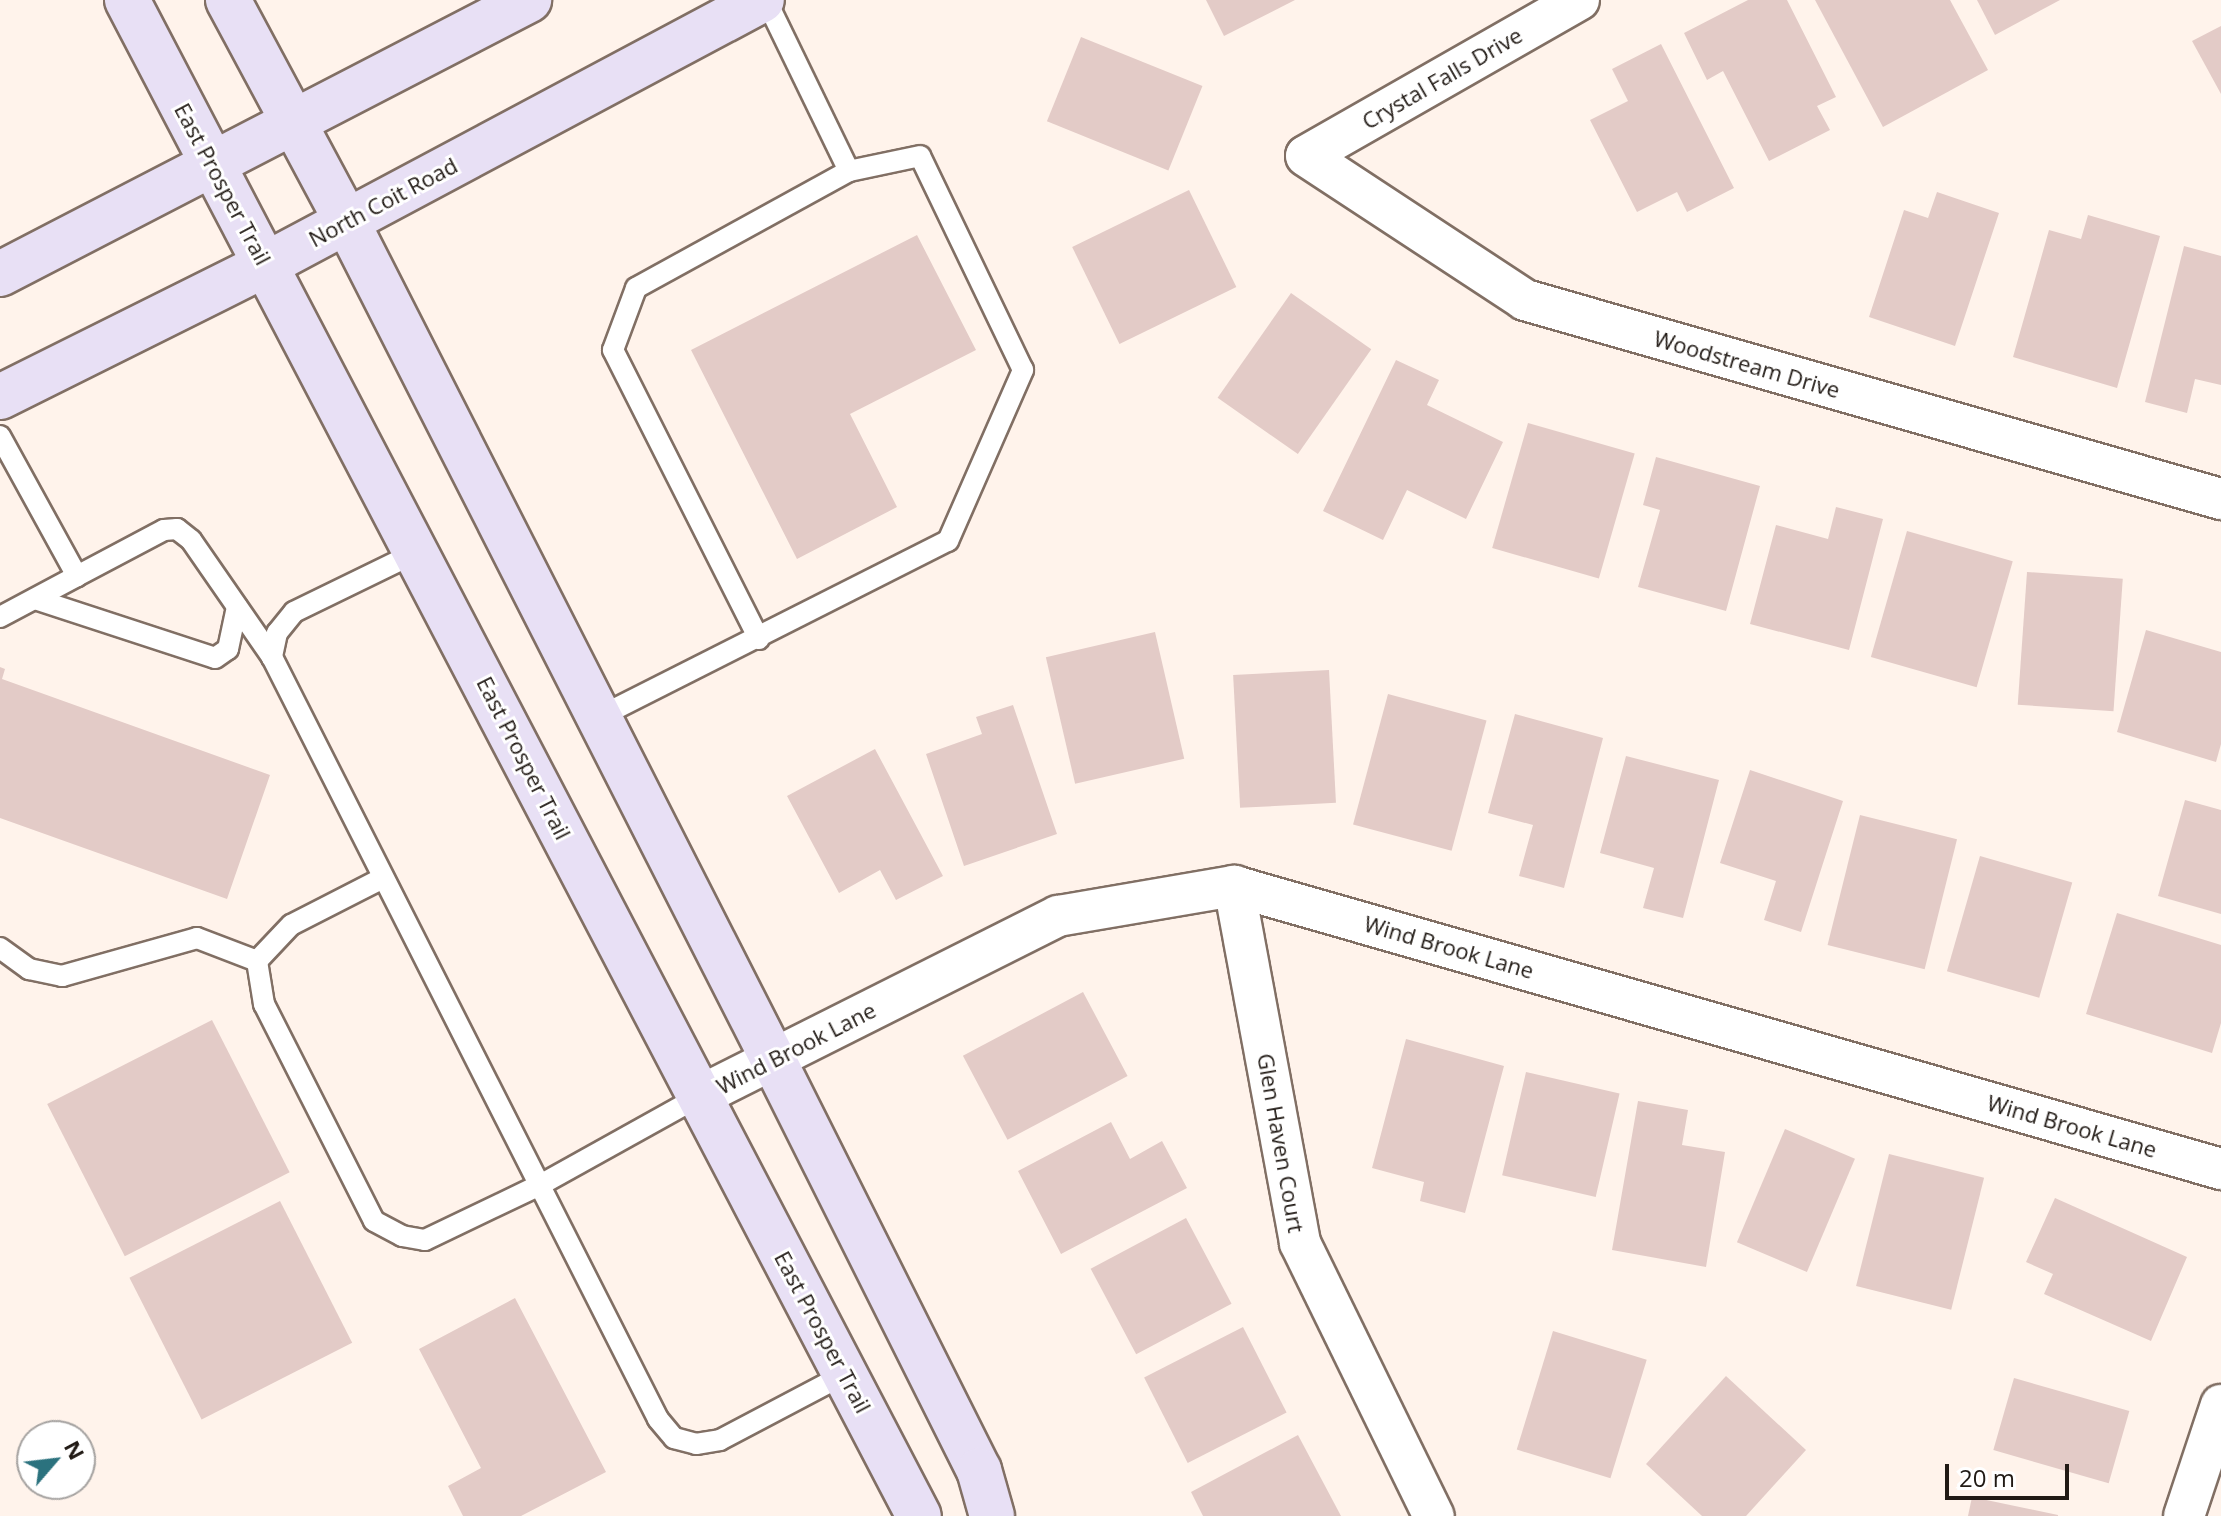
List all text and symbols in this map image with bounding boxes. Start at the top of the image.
street label: Crystal Falls Drive [1357,21,1527,135]
street label: East Prosper Trail [169,99,277,269]
street label: North Coit Road [304,152,462,252]
street label: Woodstream Drive [1651,325,1843,403]
street label: East Prosper Trail [472,672,576,844]
street label: Wind Brook Lane [1361,910,1537,984]
street label: Wind Brook Lane [712,997,880,1099]
street label: Glen Haven Court [1252,1051,1310,1235]
street label: Wind Brook Lane [1984,1089,2160,1163]
street label: East Prosper Trail [769,1247,877,1417]
north arrow [16,1420,96,1500]
text: N [58,1435,93,1465]
scale bar [1949,1448,2073,1498]
text: 20 m [1959,1461,2015,1494]

